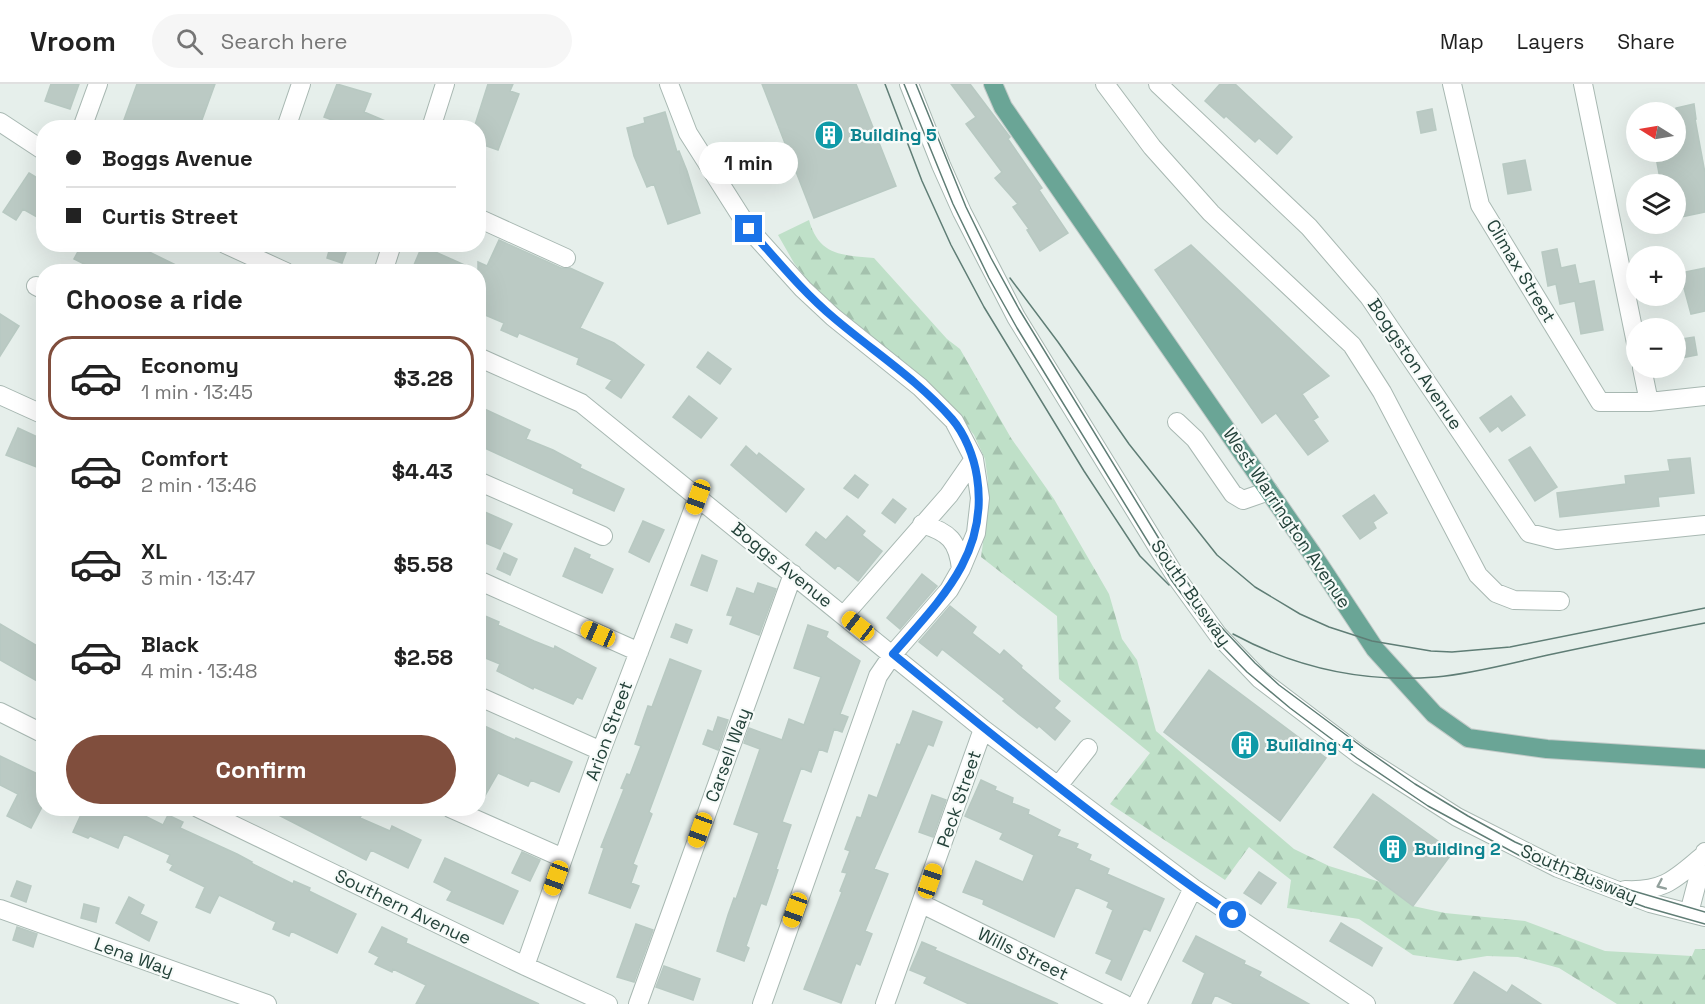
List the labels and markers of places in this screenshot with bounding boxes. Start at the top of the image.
building icon: Building 5 [813,119,845,151]
place label: Building 5 [850,123,937,146]
building icon: Building 4 [1229,729,1261,761]
place label: Building 4 [1266,733,1354,756]
building icon: Building 2 [1377,833,1409,865]
place label: Building 2 [1414,837,1501,860]

